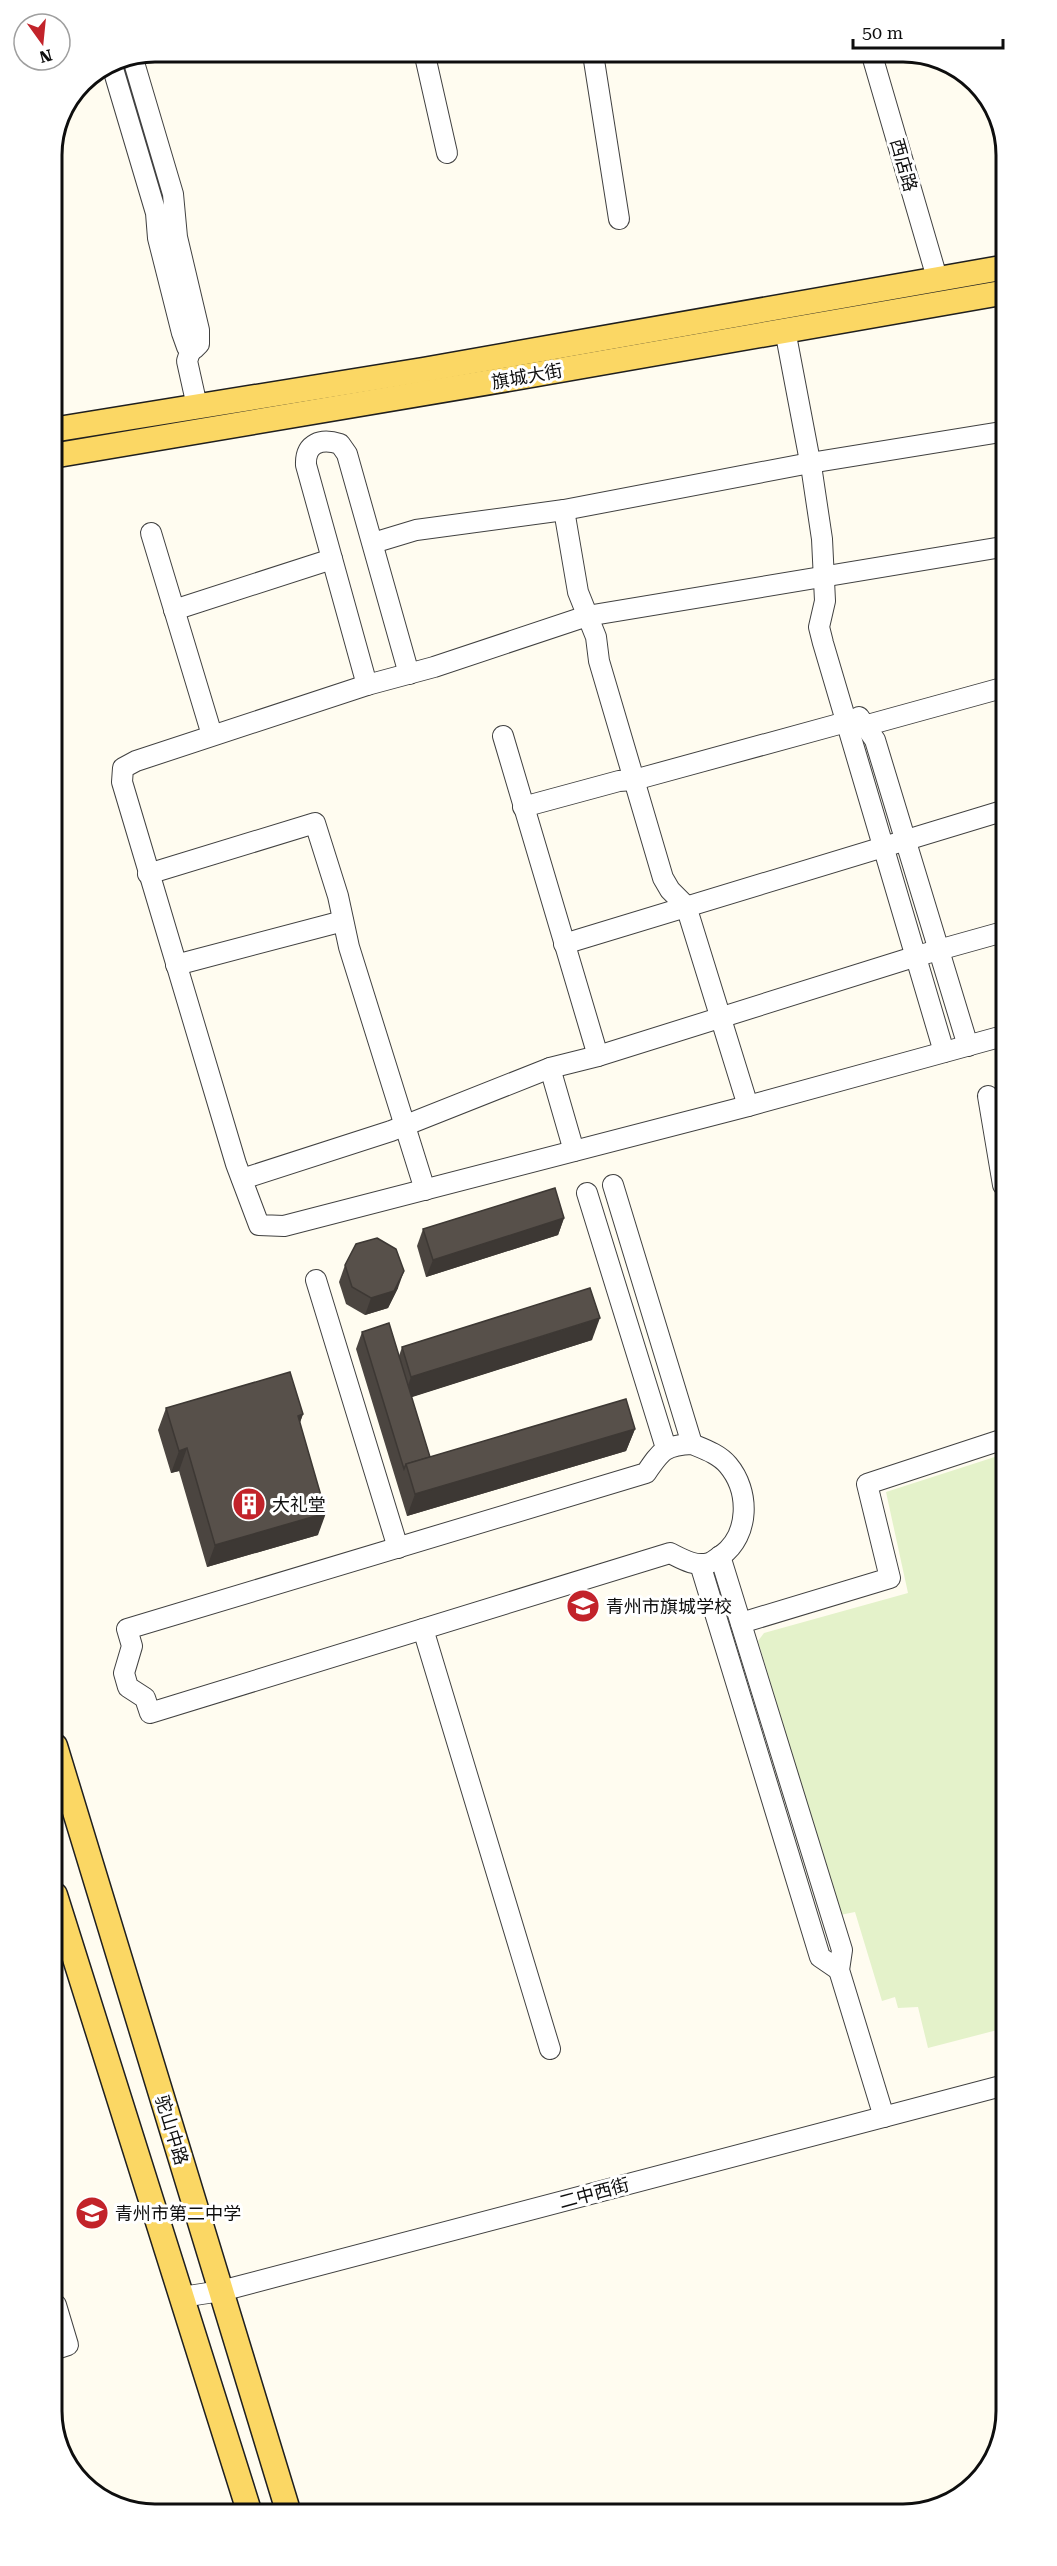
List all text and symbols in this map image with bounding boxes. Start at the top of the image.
north arrow [12,12,72,72]
scale bar [853,12,1003,50]
text: 50 m [862,22,903,43]
text: N [37,45,54,67]
street label: 西店路 [886,136,922,194]
street label: 旗城大街 [490,359,564,393]
building icon: 大礼堂 [231,1486,267,1522]
place label: 大礼堂 [272,1494,326,1515]
school or university icon: 青州市旗城学校 [565,1588,601,1624]
place label: 青州市旗城学校 [606,1596,732,1617]
street label: 驼山中路 [151,2093,193,2167]
street label: 二中西街 [557,2174,631,2212]
school or university icon: 青州市第二中学 [74,2195,110,2231]
place label: 青州市第二中学 [115,2203,241,2224]

